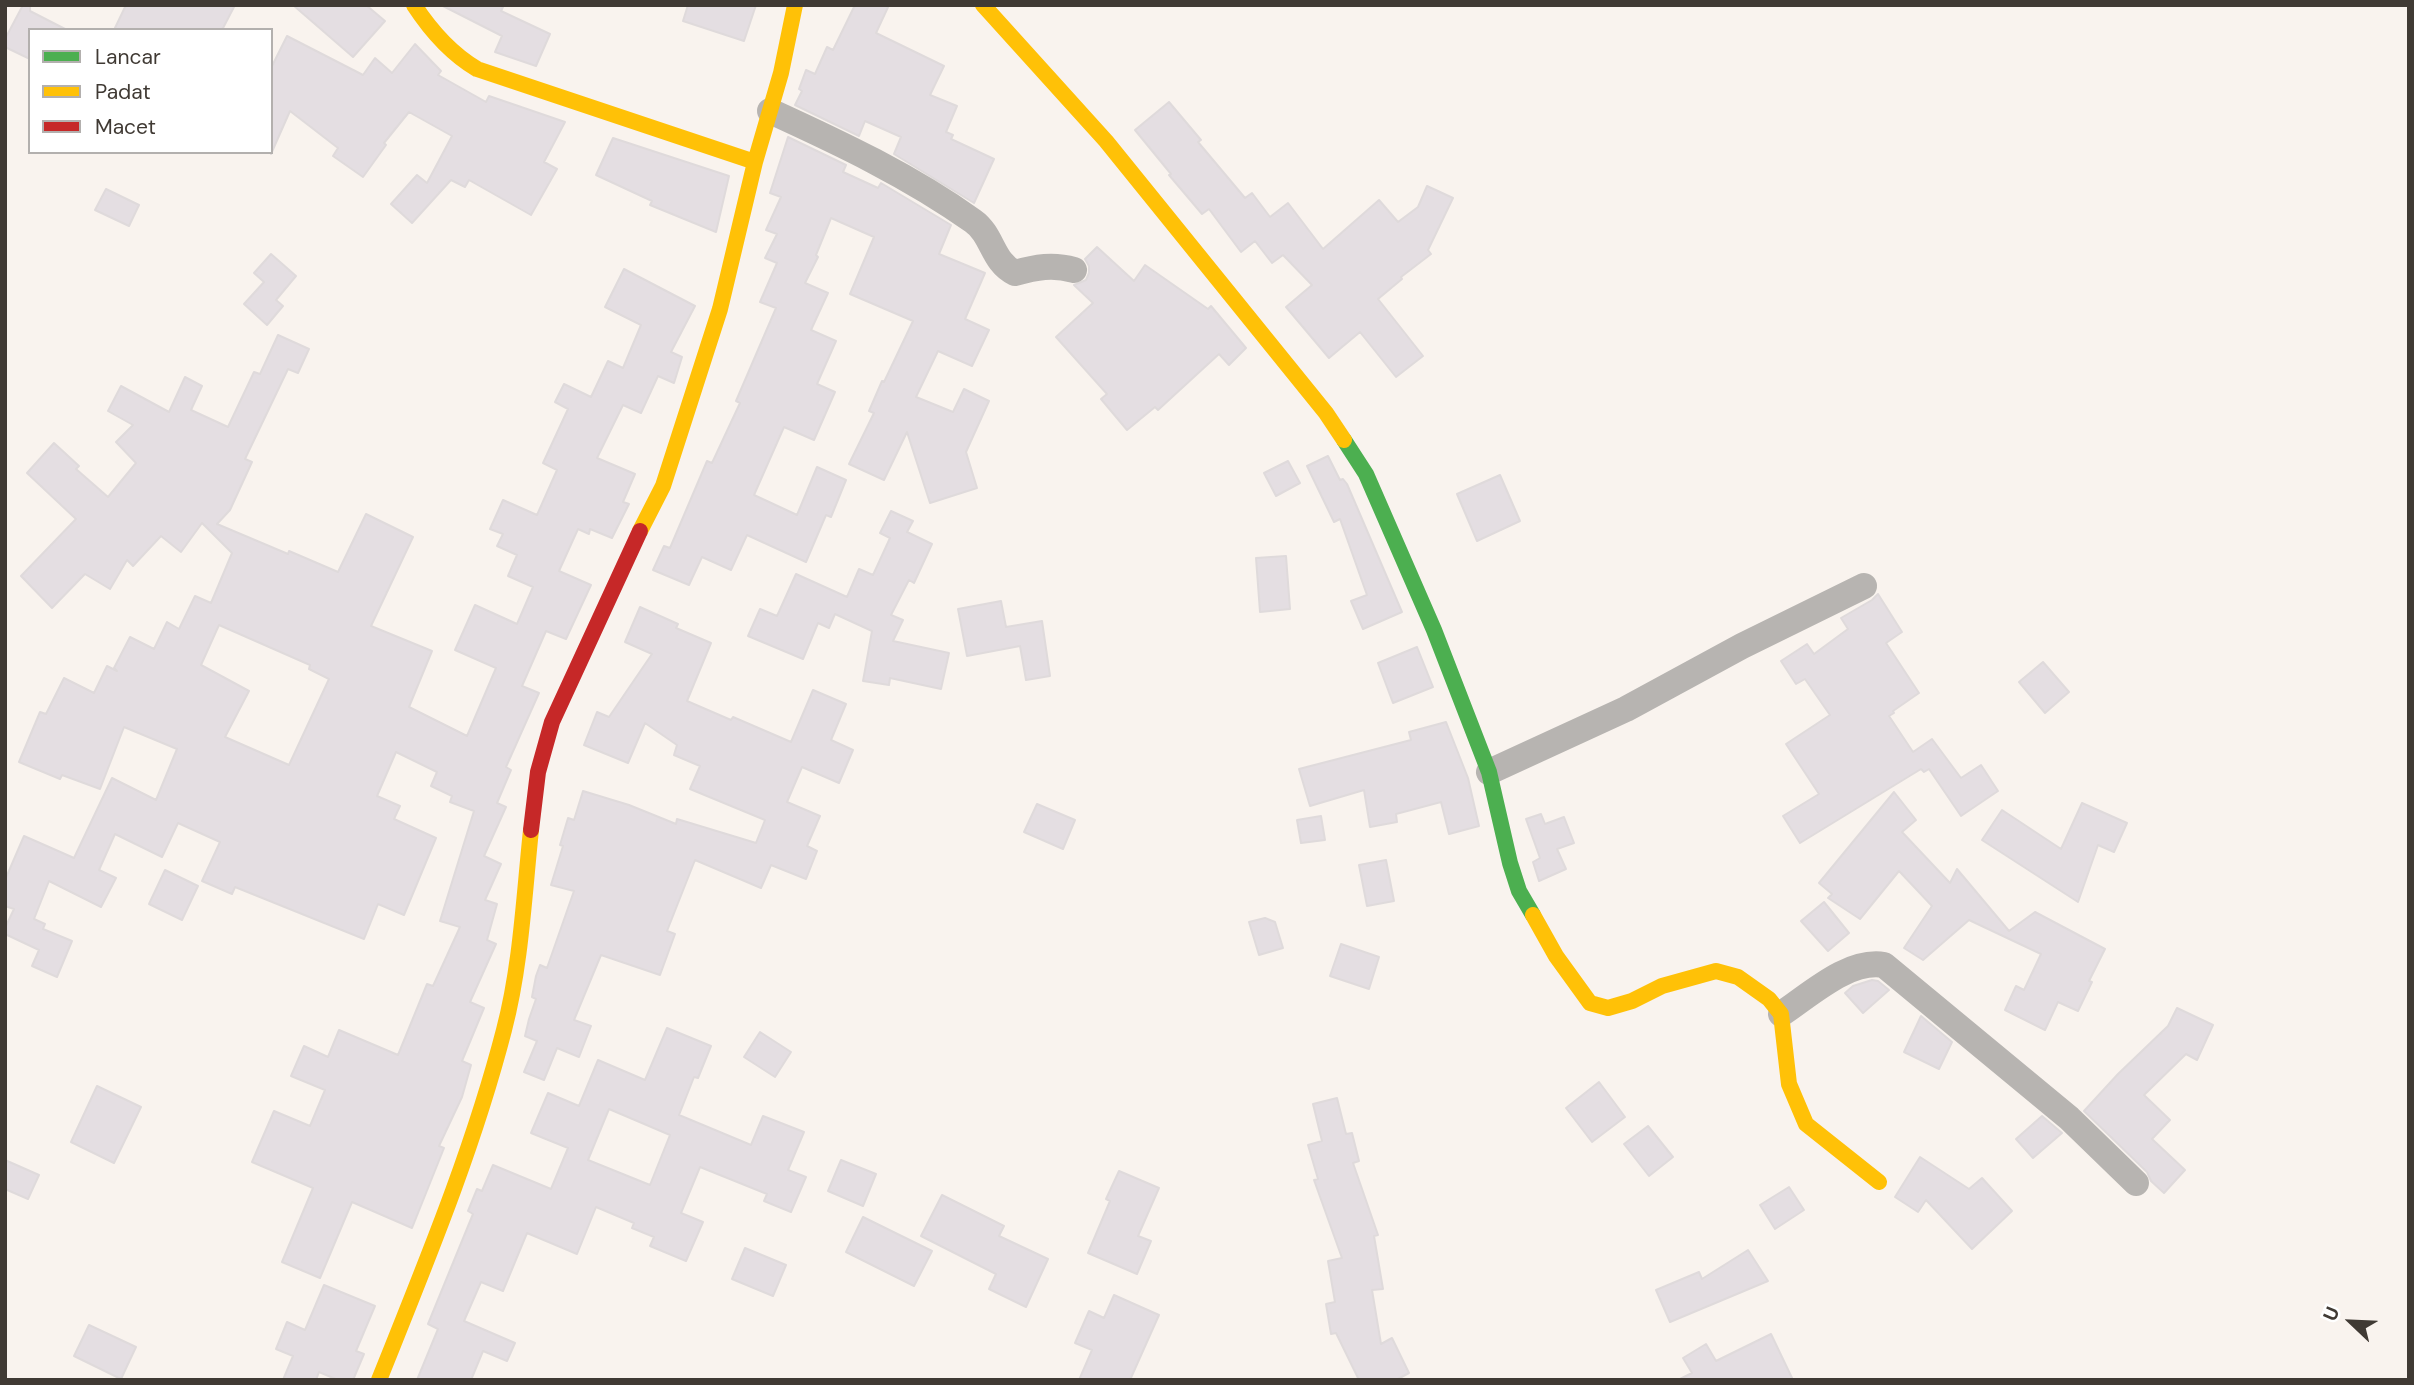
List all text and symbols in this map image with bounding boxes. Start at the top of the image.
legend [28,28,273,154]
text: Lancar [95,43,161,71]
text: Padat [95,78,151,106]
text: Macet [95,113,156,141]
north arrow [2316,1287,2386,1357]
text: U [2317,1303,2345,1324]

